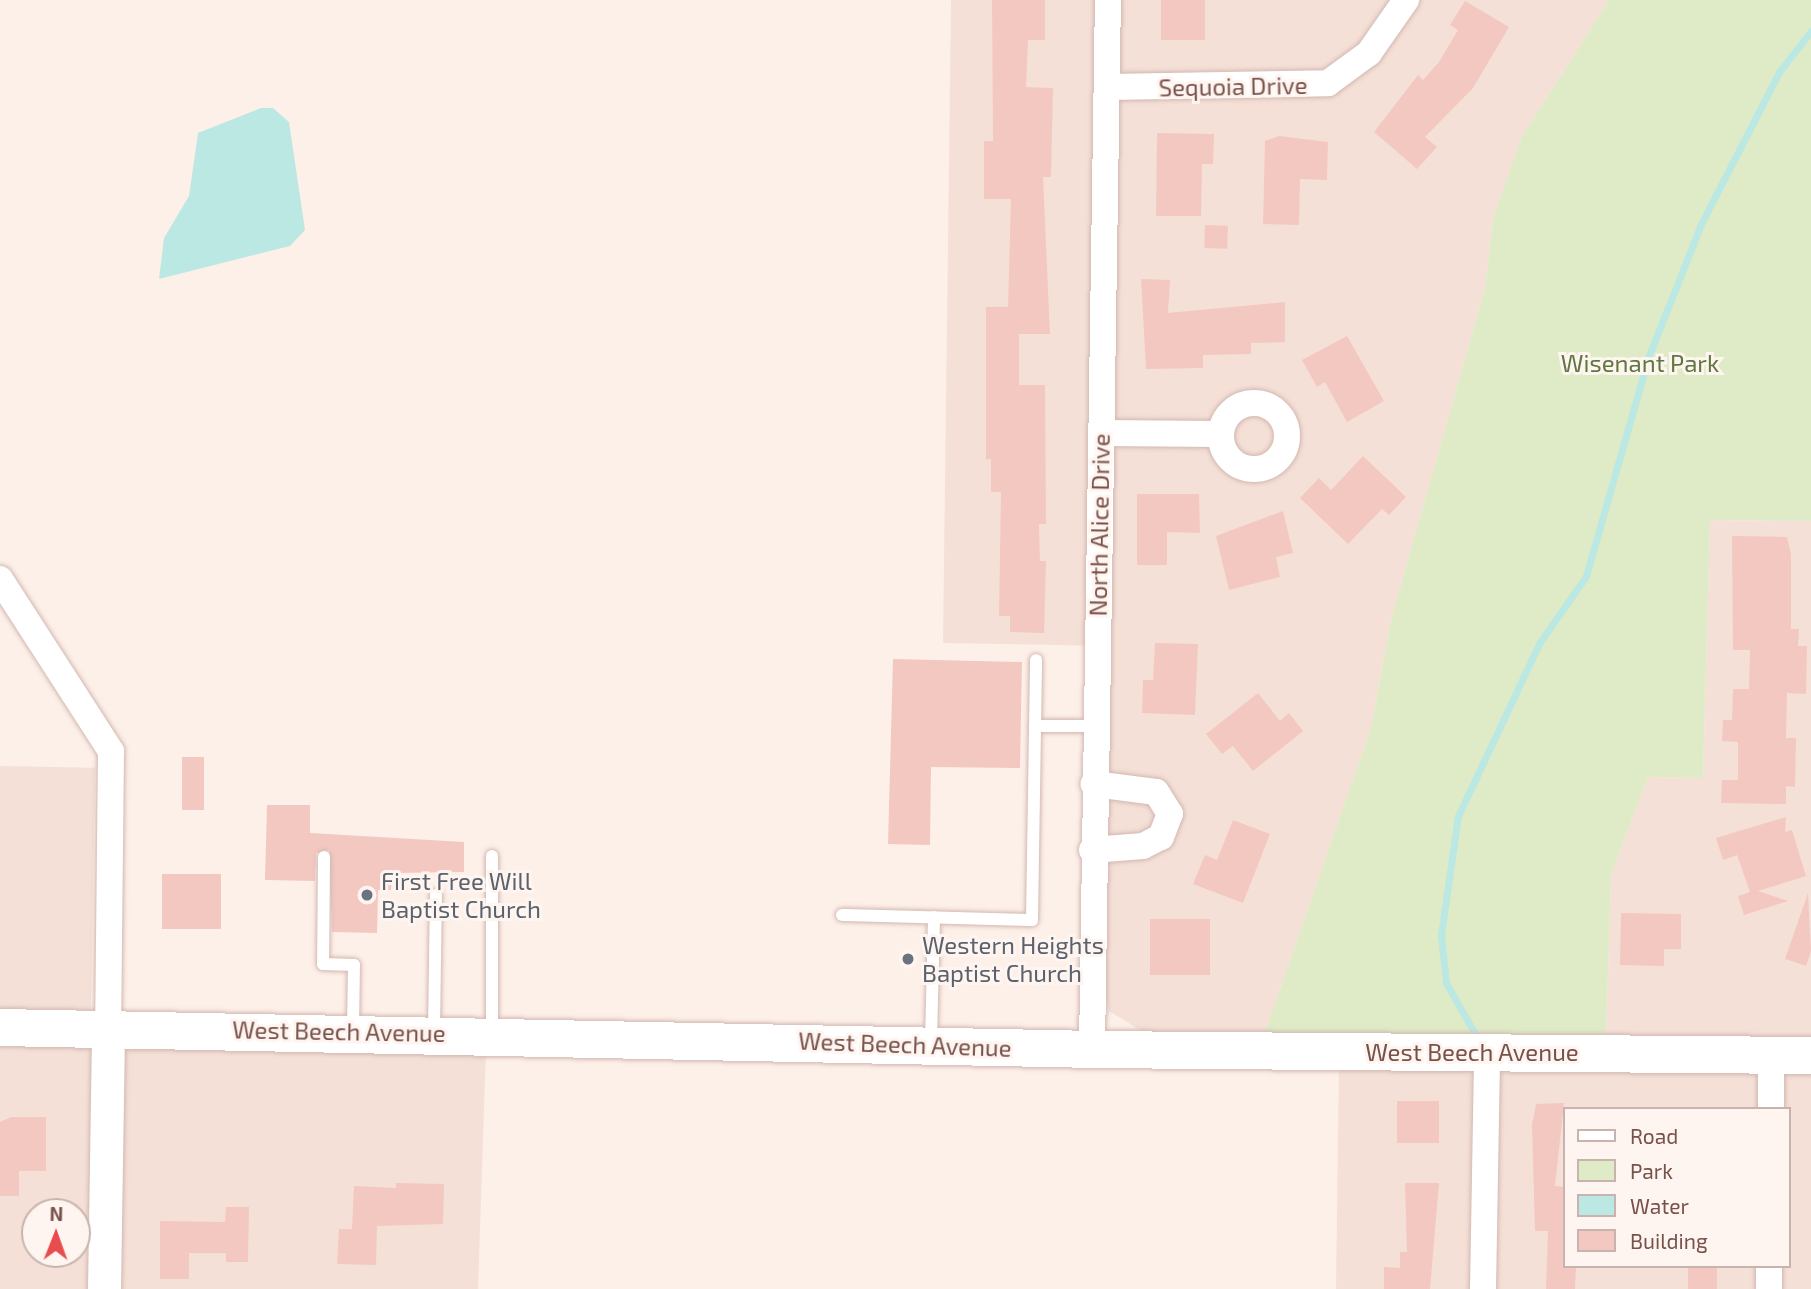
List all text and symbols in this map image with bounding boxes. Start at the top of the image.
street label: Sequoia Drive [1158,70,1308,102]
park label: Wisenant Park [1561,349,1719,377]
street label: North Alice Drive [1083,433,1115,617]
place label: First Free Will Baptist Church [381,867,541,923]
marker: First Free Will Baptist Church [359,887,375,903]
place label: Western Heights Baptist Church [922,931,1104,987]
marker: Western Heights Baptist Church [900,951,916,967]
street label: West Beech Avenue [232,1015,446,1047]
street label: West Beech Avenue [798,1026,1012,1062]
street label: West Beech Avenue [1365,1038,1579,1066]
legend [1562,1107,1790,1268]
text: Road [1630,1123,1678,1148]
text: Park [1630,1158,1673,1183]
text: Water [1630,1193,1689,1218]
north arrow [21,1198,91,1268]
text: N [49,1202,63,1225]
text: Building [1630,1228,1708,1253]

